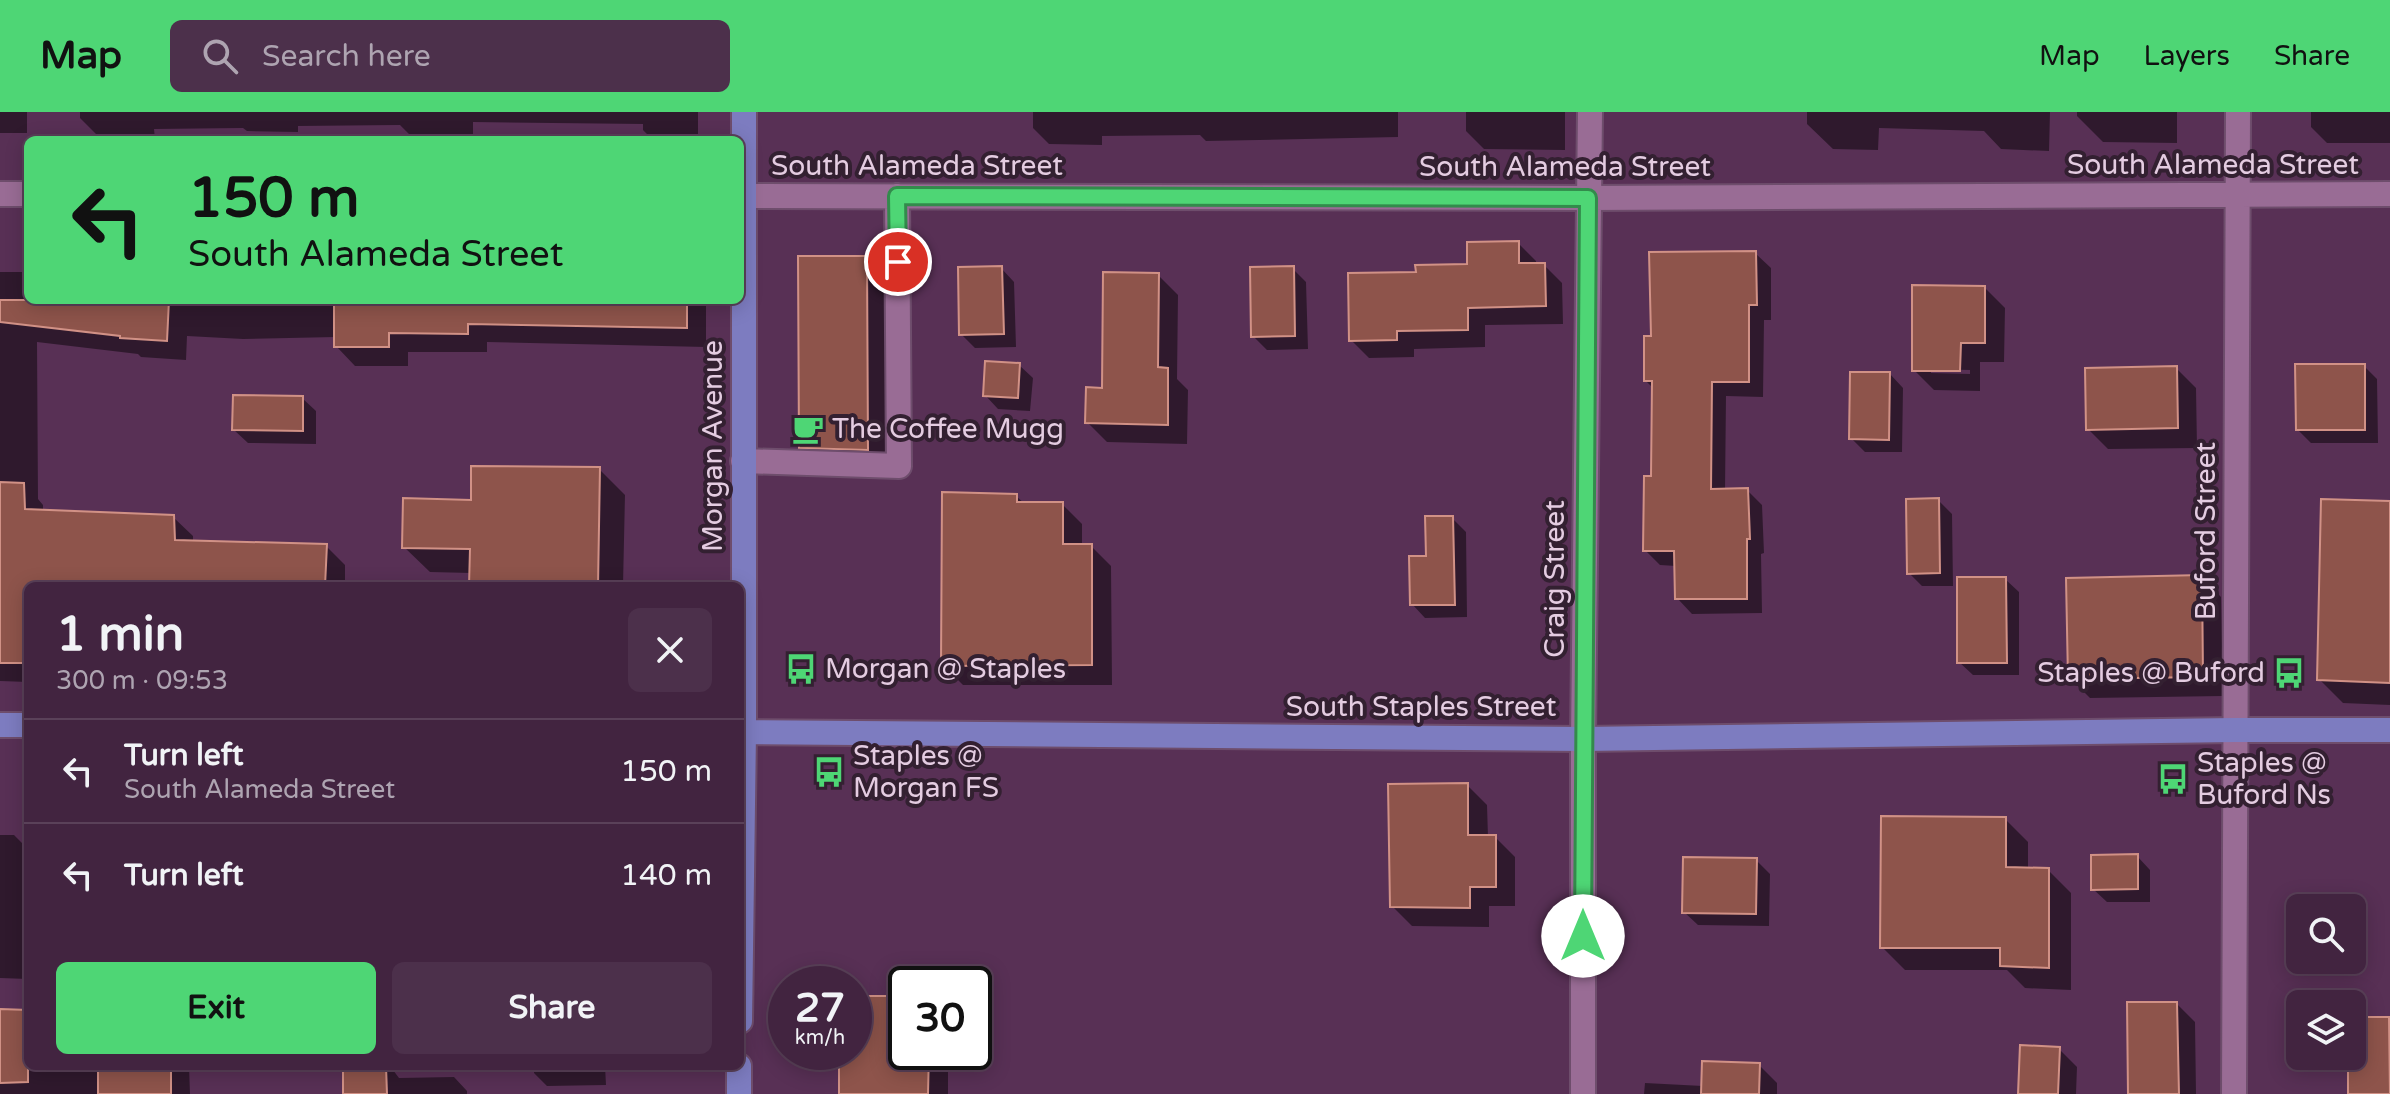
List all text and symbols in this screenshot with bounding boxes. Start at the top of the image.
search box [170,20,730,92]
text: Map [40,33,122,79]
icon: search [198,34,242,78]
text: Search here [262,38,431,75]
text: Map [2039,39,2100,73]
text: Layers [2144,39,2230,73]
text: Share [2274,39,2350,73]
street label: South Alameda Street [2067,148,2359,182]
street label: South Alameda Street [771,149,1063,183]
street label: South Alameda Street [1419,150,1711,184]
text: 150 m [188,165,359,232]
icon: left [56,168,160,272]
pin [864,228,932,296]
text: South Alameda Street [188,233,563,276]
icon: arrive [876,240,920,284]
street label: Morgan Avenue [696,340,730,552]
cafe icon: The Coffee Mugg [791,412,825,446]
place label: The Coffee Mugg [832,412,1064,446]
street label: Buford Street [2189,441,2223,620]
street label: Craig Street [1538,500,1572,658]
text: 1 min [56,606,184,664]
button: close [628,608,712,692]
bus stop icon: Morgan @ Staples [784,652,818,686]
place label: Morgan @ Staples [825,652,1066,686]
place label: Staples @ Buford [2037,656,2265,690]
bus stop icon: Staples @ Buford [2272,656,2306,690]
text: 300 m · 09:53 [56,665,228,696]
street label: South Staples Street [1286,690,1557,724]
text: Turn left [124,737,243,774]
place label: Staples @ Morgan FS [853,739,999,805]
place label: Staples @ Buford Ns [2197,746,2331,812]
icon: left [56,749,100,793]
text: 150 m [620,753,712,790]
bus stop icon: Staples @ Morgan FS [812,755,846,789]
bus stop icon: Staples @ Buford Ns [2156,762,2190,796]
text: South Alameda Street [124,774,395,805]
icon: left [56,853,100,897]
text: Turn left [124,857,243,894]
text: 140 m [620,857,712,894]
position arrow [1541,894,1625,978]
map controls [2286,894,2366,1070]
button: search [2286,894,2366,974]
button: Exit [56,962,376,1054]
button: Share [392,962,712,1054]
speed limit sign: 30 [888,966,992,1070]
text: 27 [795,984,845,1032]
button: layers [2286,990,2366,1070]
text: km/h [795,1026,845,1050]

